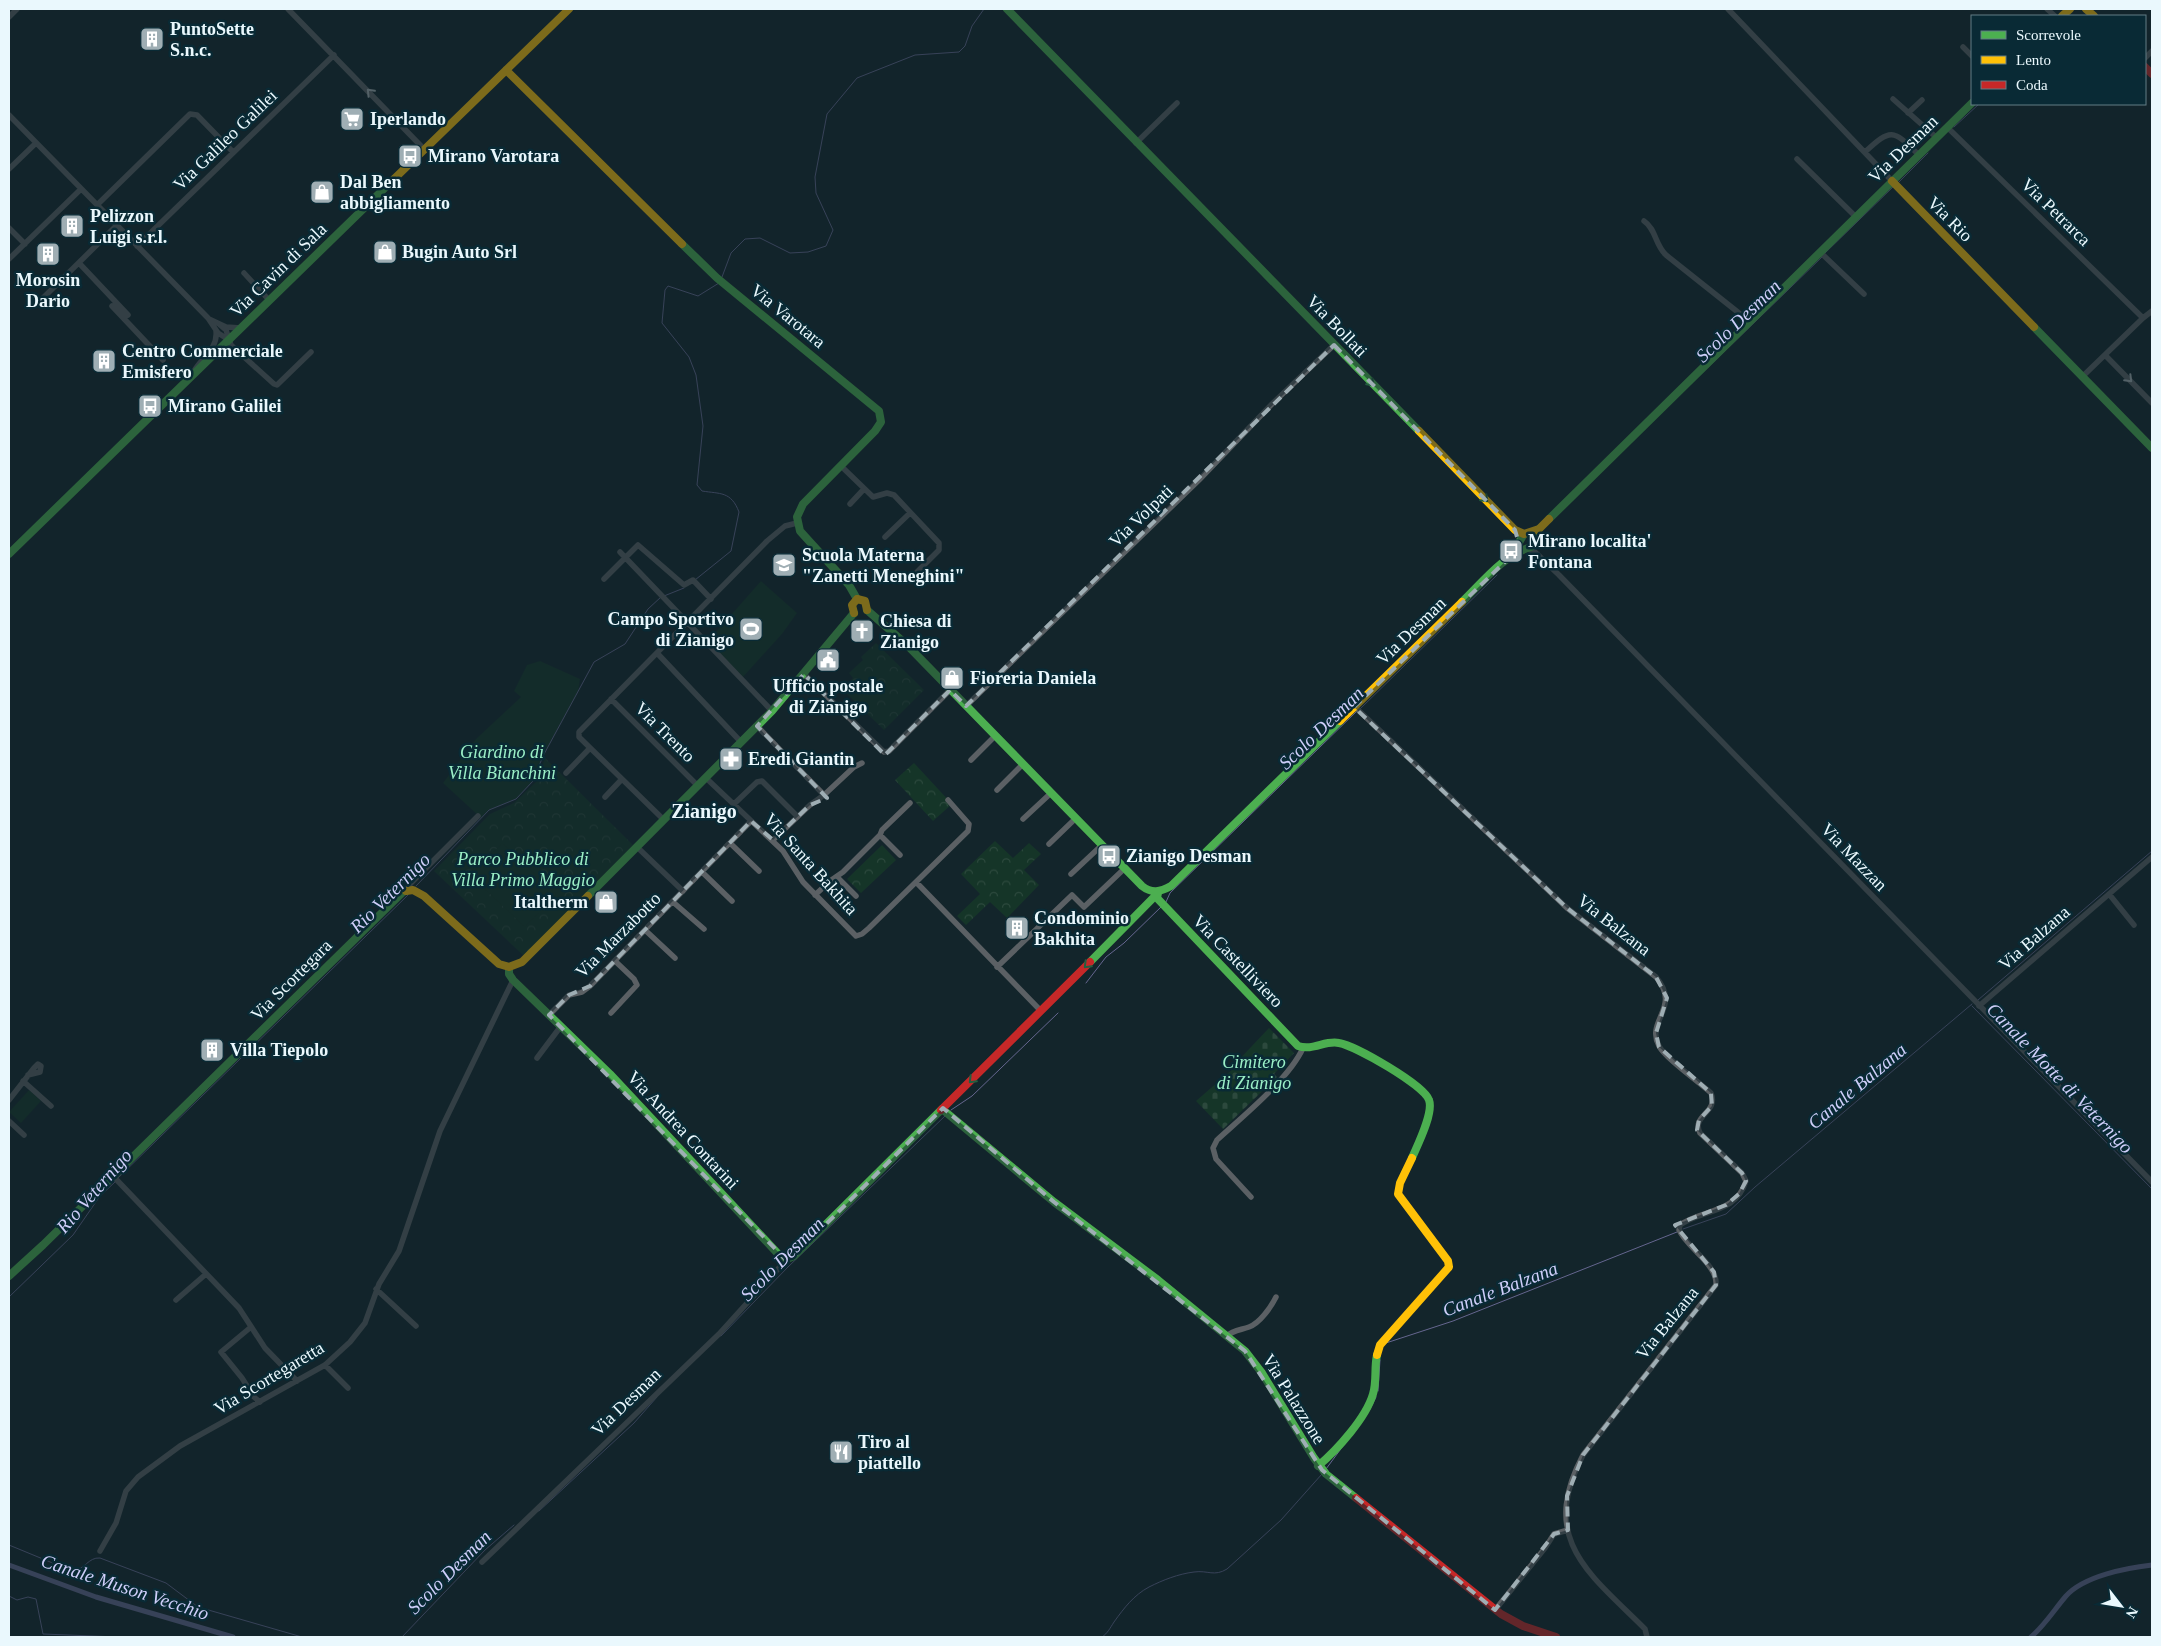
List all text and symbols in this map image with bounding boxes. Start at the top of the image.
legend [1971,15,2146,105]
place label: PuntoSette S.n.c. [170,19,254,60]
building icon: PuntoSette S.n.c. [139,26,165,52]
text: Scorrevole [2016,27,2081,43]
text: Lento [2016,52,2051,68]
text: Coda [2016,77,2048,93]
street label: Via Galileo Galilei [169,86,281,194]
one-way arrow [367,89,376,98]
supermarket icon: Iperlando [339,106,365,132]
place label: Iperlando [370,109,446,129]
street label: Via Desman [1864,111,1942,187]
bus stop icon: Mirano Varotara [397,143,423,169]
place label: Mirano Varotara [428,146,559,166]
place label: Dal Ben abbigliamento [340,172,450,213]
street label: Via Petrarca [2017,174,2095,250]
shop icon: Dal Ben abbigliamento [309,179,335,205]
street label: Via Rio [1923,192,1977,246]
place label: Pelizzon Luigi s.r.l. [90,206,167,247]
building icon: Pelizzon Luigi s.r.l. [59,213,85,239]
street label: Via Cavin di Sala [226,219,330,321]
shop icon: Bugin Auto Srl [372,239,398,265]
building icon: Morosin Dario [35,241,61,267]
place label: Bugin Auto Srl [402,242,517,262]
place label: Morosin Dario [16,270,80,311]
water label: Scolo Desman [1691,276,1785,366]
street label: Via Varotara [747,280,829,352]
street label: Via Bollati [1303,291,1371,361]
place label: Centro Commerciale Emisfero [122,341,283,382]
building icon: Centro Commerciale Emisfero [91,348,117,374]
one-way arrow [2123,373,2132,382]
one-way arrow [1365,377,1374,386]
bus stop icon: Mirano Galilei [137,393,163,419]
place label: Mirano Galilei [168,396,281,416]
street label: Via Volpati [1105,481,1177,551]
one-way arrow [1479,493,1488,502]
place label: Mirano localita' Fontana [1528,531,1651,572]
bus stop icon: Mirano localita' Fontana [1498,538,1524,564]
place label: Scuola Materna "Zanetti Meneghini" [802,545,964,586]
school or university icon: Scuola Materna "Zanetti Meneghini" [771,552,797,578]
street label: Via Desman [1372,593,1450,669]
place label: Campo Sportivo di Zianigo [607,609,734,650]
place label: Chiesa di Zianigo [880,611,952,652]
sports icon: Campo Sportivo di Zianigo [738,616,764,642]
church icon: Chiesa di Zianigo [849,618,875,644]
public building icon: Ufficio postale di Zianigo [815,647,841,673]
shop icon: Fioreria Daniela [939,665,965,691]
place label: Fioreria Daniela [970,668,1096,688]
place label: Ufficio postale di Zianigo [773,676,883,717]
water label: Scolo Desman [1274,683,1368,773]
street label: Via Trento [631,698,699,766]
park label: Giardino di Villa Bianchini [448,742,556,783]
pharmacy icon: Eredi Giantin [718,746,744,772]
place label: Eredi Giantin [748,749,854,769]
district label: Zianigo [671,800,737,823]
street label: Via Santa Bakhita [760,809,862,919]
street label: Via Mazzan [1817,819,1891,895]
bus stop icon: Zianigo Desman [1096,843,1122,869]
place label: Zianigo Desman [1126,846,1252,866]
water label: Rio Veternigo [345,849,434,938]
park label: Parco Pubblico di Villa Primo Maggio [451,849,595,890]
street label: Via Marzabotto [571,888,665,982]
shop icon: Italtherm [593,889,619,915]
street label: Via Balzana [1573,890,1655,960]
place label: Italtherm [514,892,588,912]
street label: Via Balzana [1994,902,2074,974]
place label: Condominio Bakhita [1034,908,1129,949]
street label: Via Castelliviero [1189,910,1287,1012]
building icon: Condominio Bakhita [1004,915,1030,941]
street label: Via Scortegara [246,935,336,1025]
one-way arrow [1083,959,1092,968]
water label: Canale Motte di Veternigo [1983,998,2137,1158]
building icon: Villa Tiepolo [199,1037,225,1063]
water label: Canale Balzana [1804,1039,1910,1133]
place label: Villa Tiepolo [230,1040,328,1060]
park label: Cimitero di Zianigo [1217,1052,1291,1093]
street label: Via Andrea Contarini [623,1067,743,1193]
one-way arrow [969,1074,978,1083]
water label: Rio Veternigo [51,1145,136,1238]
water label: Scolo Desman [736,1213,828,1305]
water label: Canale Balzana [1439,1257,1561,1321]
street label: Via Balzana [1632,1283,1702,1363]
street label: Via Scortegaretta [211,1337,327,1419]
street label: Via Palazzone [1258,1350,1330,1448]
street label: Via Desman [587,1364,665,1440]
place label: Tiro al piattello [858,1432,921,1473]
restaurant icon: Tiro al piattello [828,1439,854,1465]
water label: Scolo Desman [403,1526,495,1618]
water label: Canale Muson Vecchio [38,1550,212,1624]
north arrow [2096,1581,2146,1631]
text: N [2123,1604,2141,1621]

